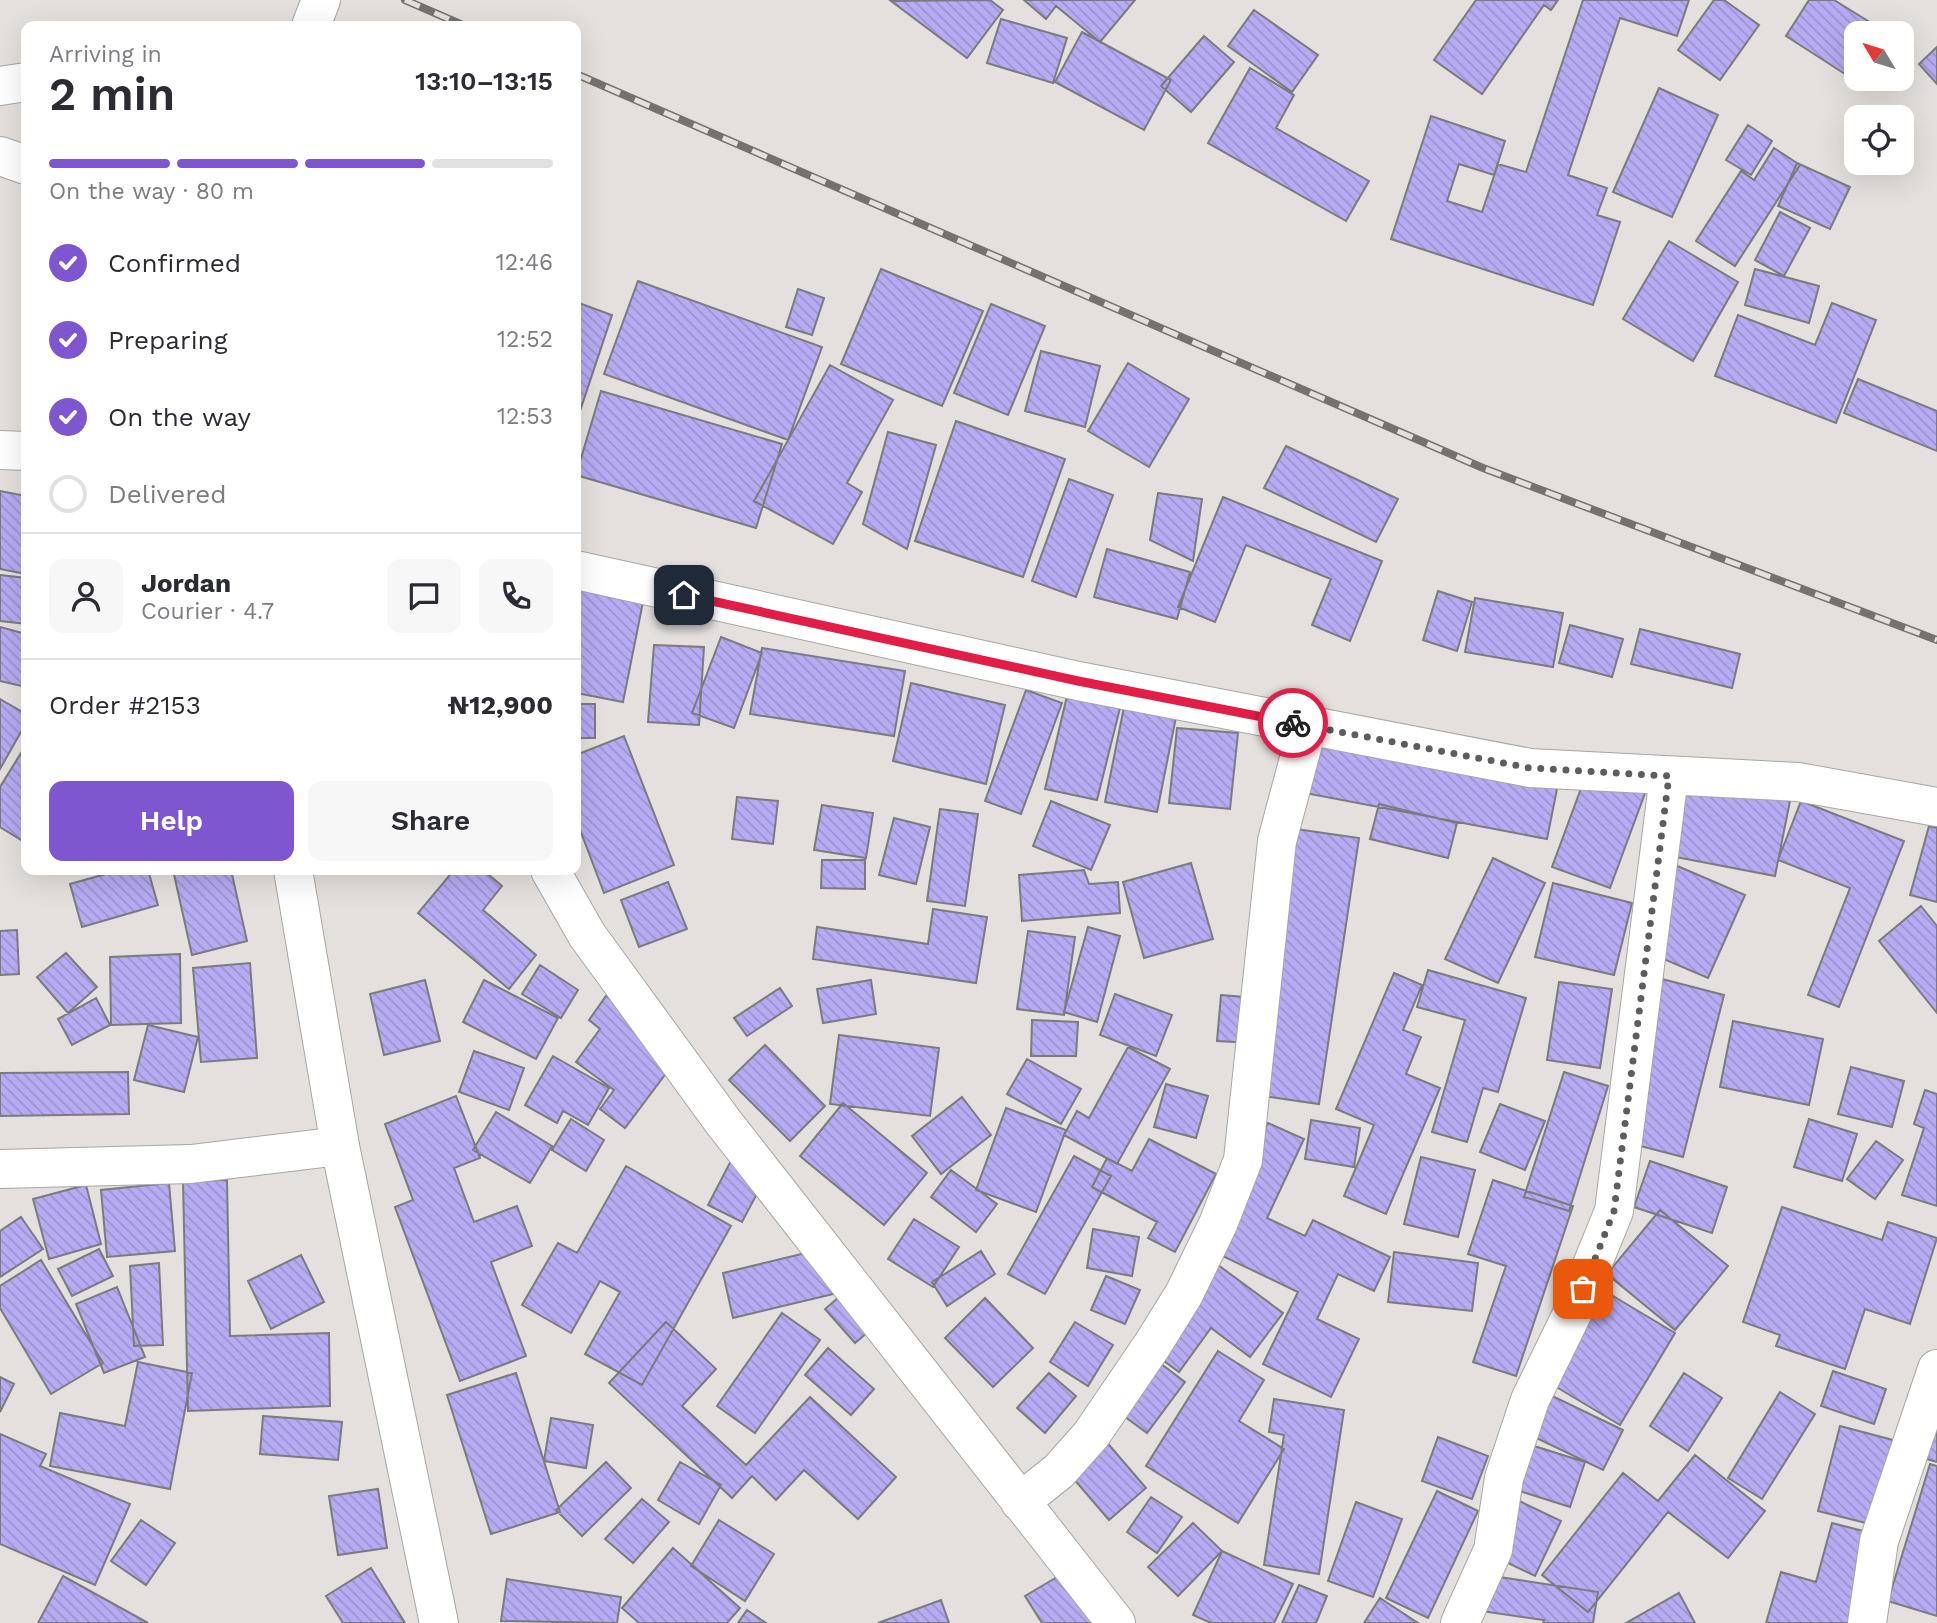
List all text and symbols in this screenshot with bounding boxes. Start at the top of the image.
north arrow [1844,21,1914,91]
map controls [1844,21,1914,175]
text: Arriving in [49,41,162,68]
text: 13:10–13:15 [415,66,553,96]
text: 2 min [49,67,175,121]
button: locate [1844,105,1914,175]
text: On the way · 80 m [49,178,254,205]
icon: check [49,244,87,282]
text: Confirmed [108,248,241,278]
text: 12:46 [496,249,553,276]
icon: check [49,321,87,359]
text: Preparing [108,325,228,355]
text: 12:52 [497,326,553,353]
icon: check [49,398,87,436]
text: On the way [108,402,251,432]
text: 12:53 [497,403,553,430]
text: Delivered [108,479,227,509]
button: person [49,559,123,633]
button: chat [387,559,461,633]
button: phone [479,559,553,633]
pin [654,565,714,625]
text: Jordan [141,568,231,598]
icon: home [665,576,703,614]
text: Courier · 4.7 [141,598,274,625]
courier [1258,688,1328,758]
text: Order #2153 [49,690,201,720]
text: ₦12,900 [448,690,553,720]
icon: bike [1274,704,1312,742]
button: Help [49,781,294,861]
button: Share [308,781,553,861]
pin [1553,1259,1613,1319]
icon: bag [1564,1270,1602,1308]

